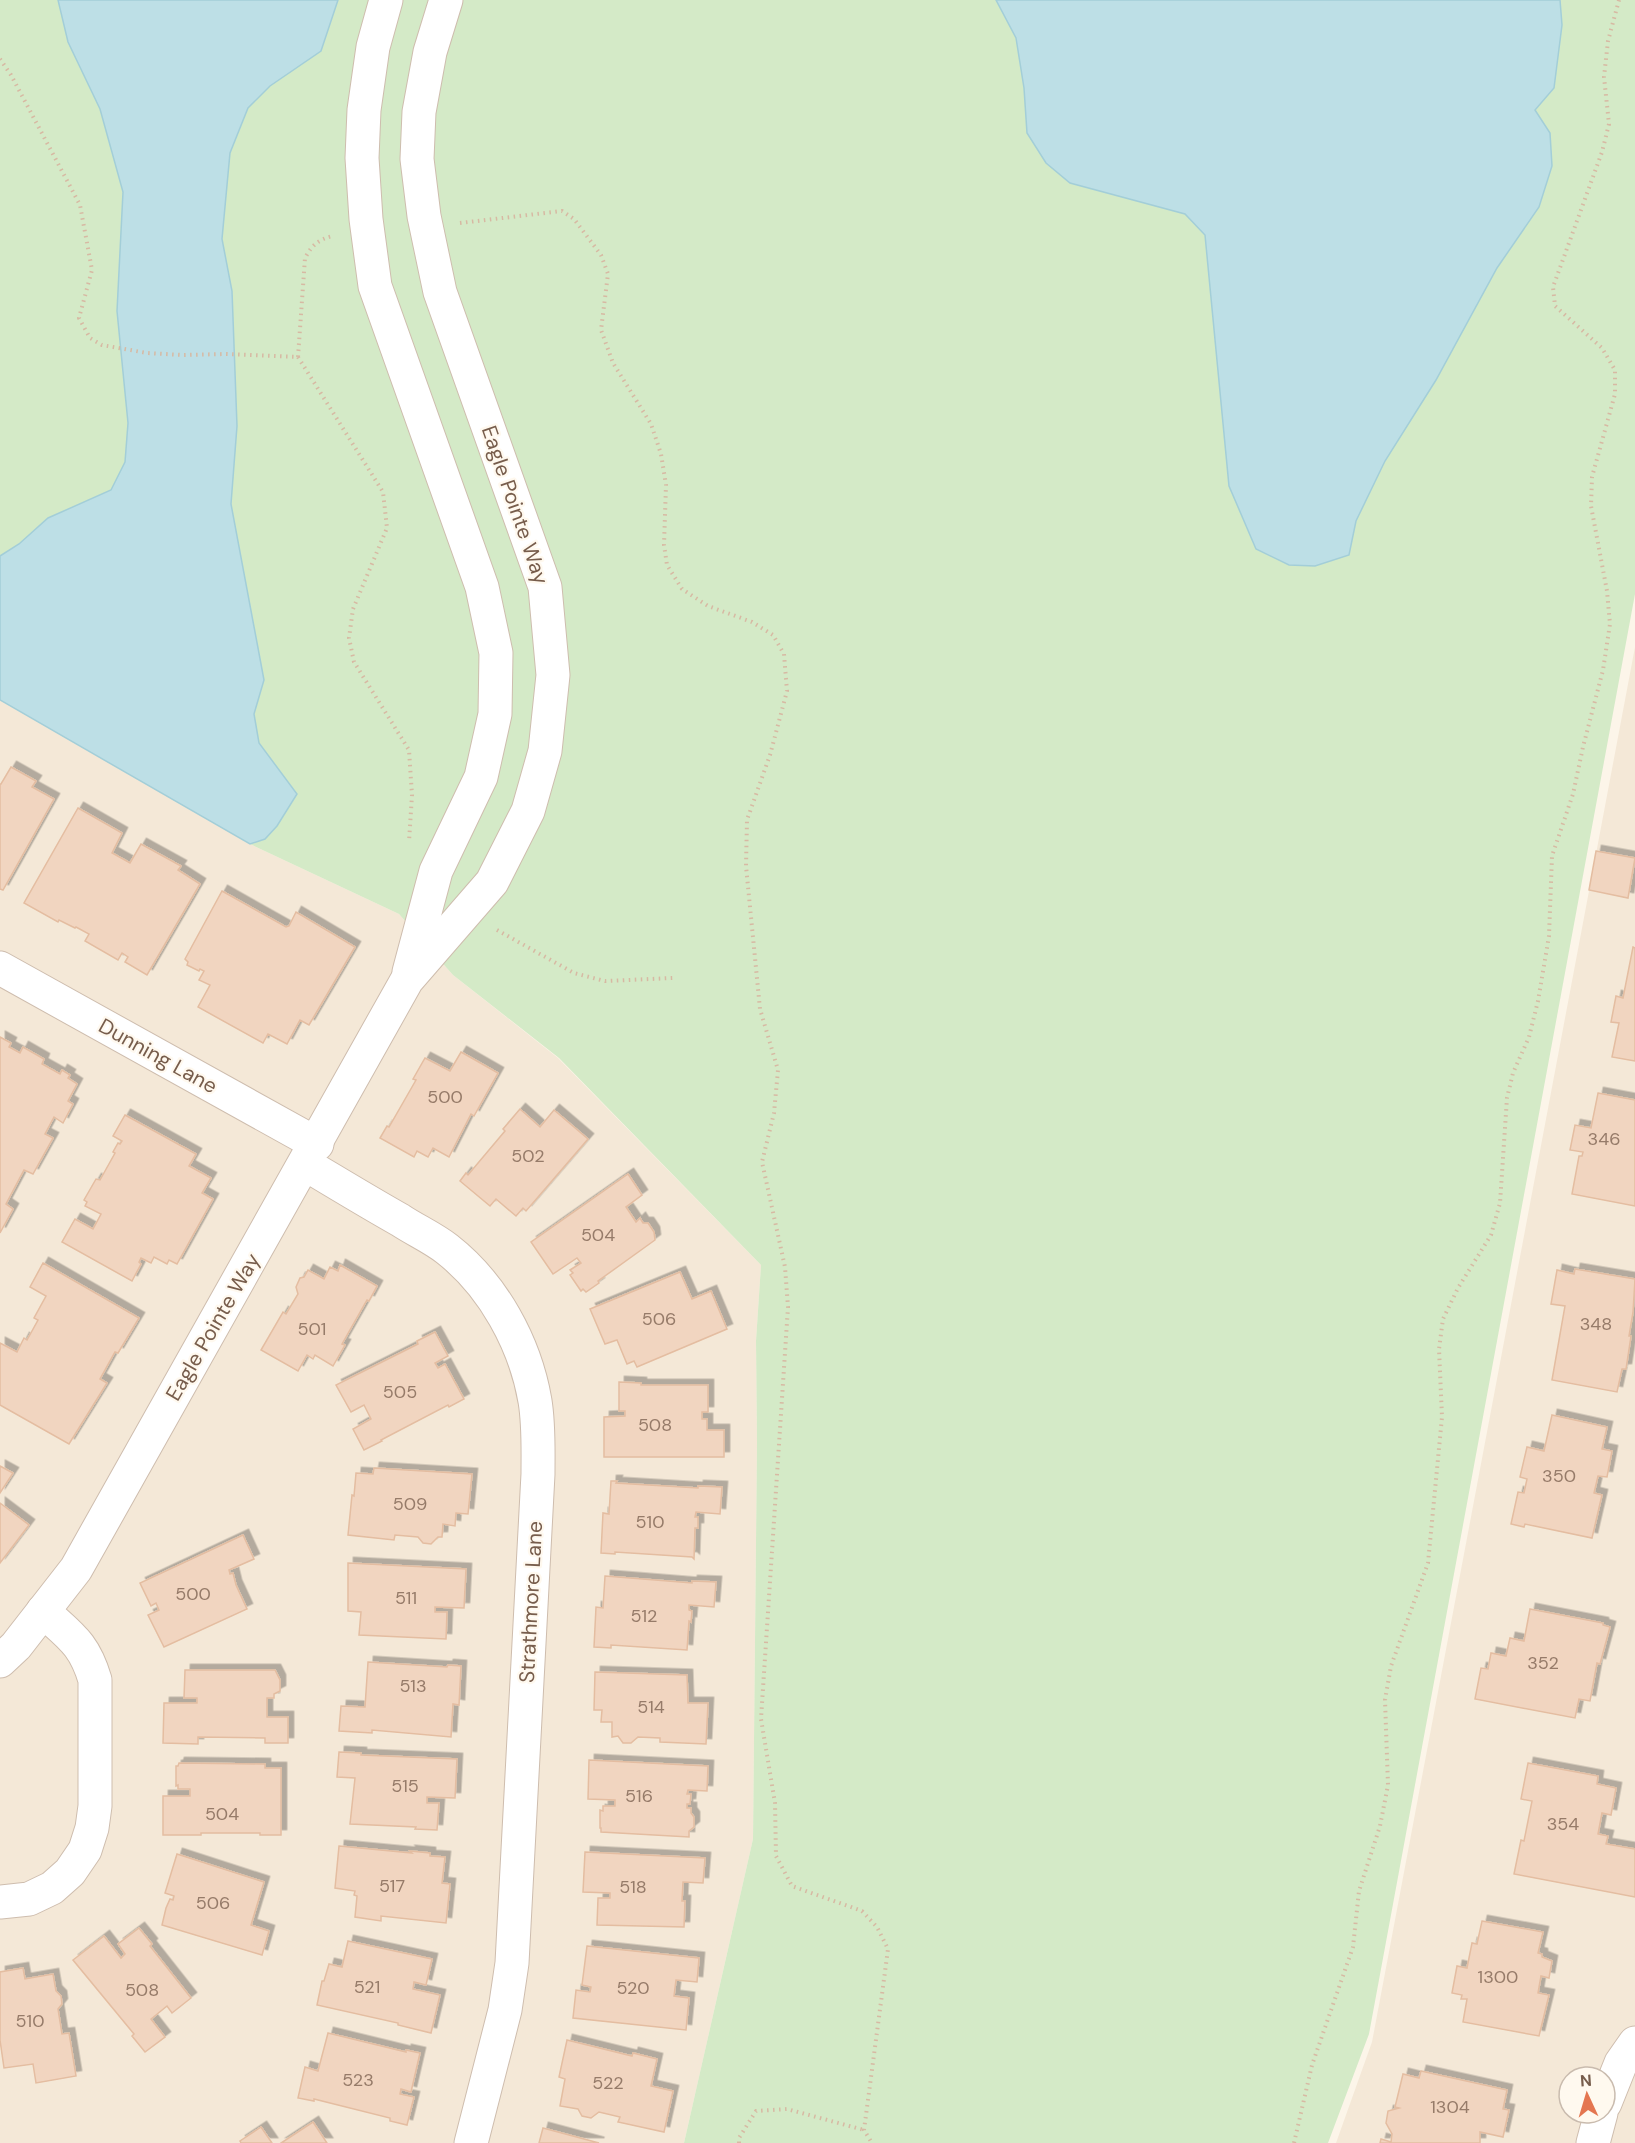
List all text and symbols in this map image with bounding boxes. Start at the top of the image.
street label: Eagle Pointe Way [475,422,555,588]
street label: Dunning Lane [94,1012,222,1100]
house number: 500 [427,1085,463,1109]
house number: 346 [1588,1127,1620,1151]
house number: 502 [511,1144,545,1168]
house number: 504 [581,1223,615,1247]
street label: Eagle Pointe Way [159,1248,267,1406]
house number: 506 [642,1307,676,1331]
house number: 348 [1580,1312,1612,1336]
house number: 501 [298,1317,326,1341]
house number: 505 [383,1380,417,1404]
house number: 508 [638,1413,672,1437]
house number: 350 [1542,1464,1576,1488]
house number: 509 [393,1492,427,1516]
house number: 510 [636,1510,664,1534]
street label: Strathmore Lane [513,1520,549,1684]
house number: 500 [175,1582,211,1606]
house number: 511 [395,1586,417,1610]
house number: 512 [631,1604,657,1628]
house number: 352 [1527,1651,1559,1675]
house number: 513 [399,1674,427,1698]
house number: 514 [637,1695,665,1719]
house number: 515 [391,1774,419,1798]
house number: 516 [625,1784,653,1808]
house number: 504 [205,1802,239,1826]
house number: 354 [1547,1812,1579,1836]
house number: 517 [379,1874,405,1898]
house number: 518 [619,1875,647,1899]
house number: 506 [196,1891,230,1915]
house number: 1300 [1478,1965,1518,1989]
house number: 521 [354,1975,380,1999]
house number: 520 [616,1976,650,2000]
house number: 508 [125,1978,159,2002]
house number: 510 [16,2009,44,2033]
north arrow [1557,2065,1617,2125]
house number: 523 [342,2068,374,2092]
text: N [1579,2070,1593,2091]
house number: 522 [592,2071,624,2095]
house number: 1304 [1430,2095,1470,2119]

